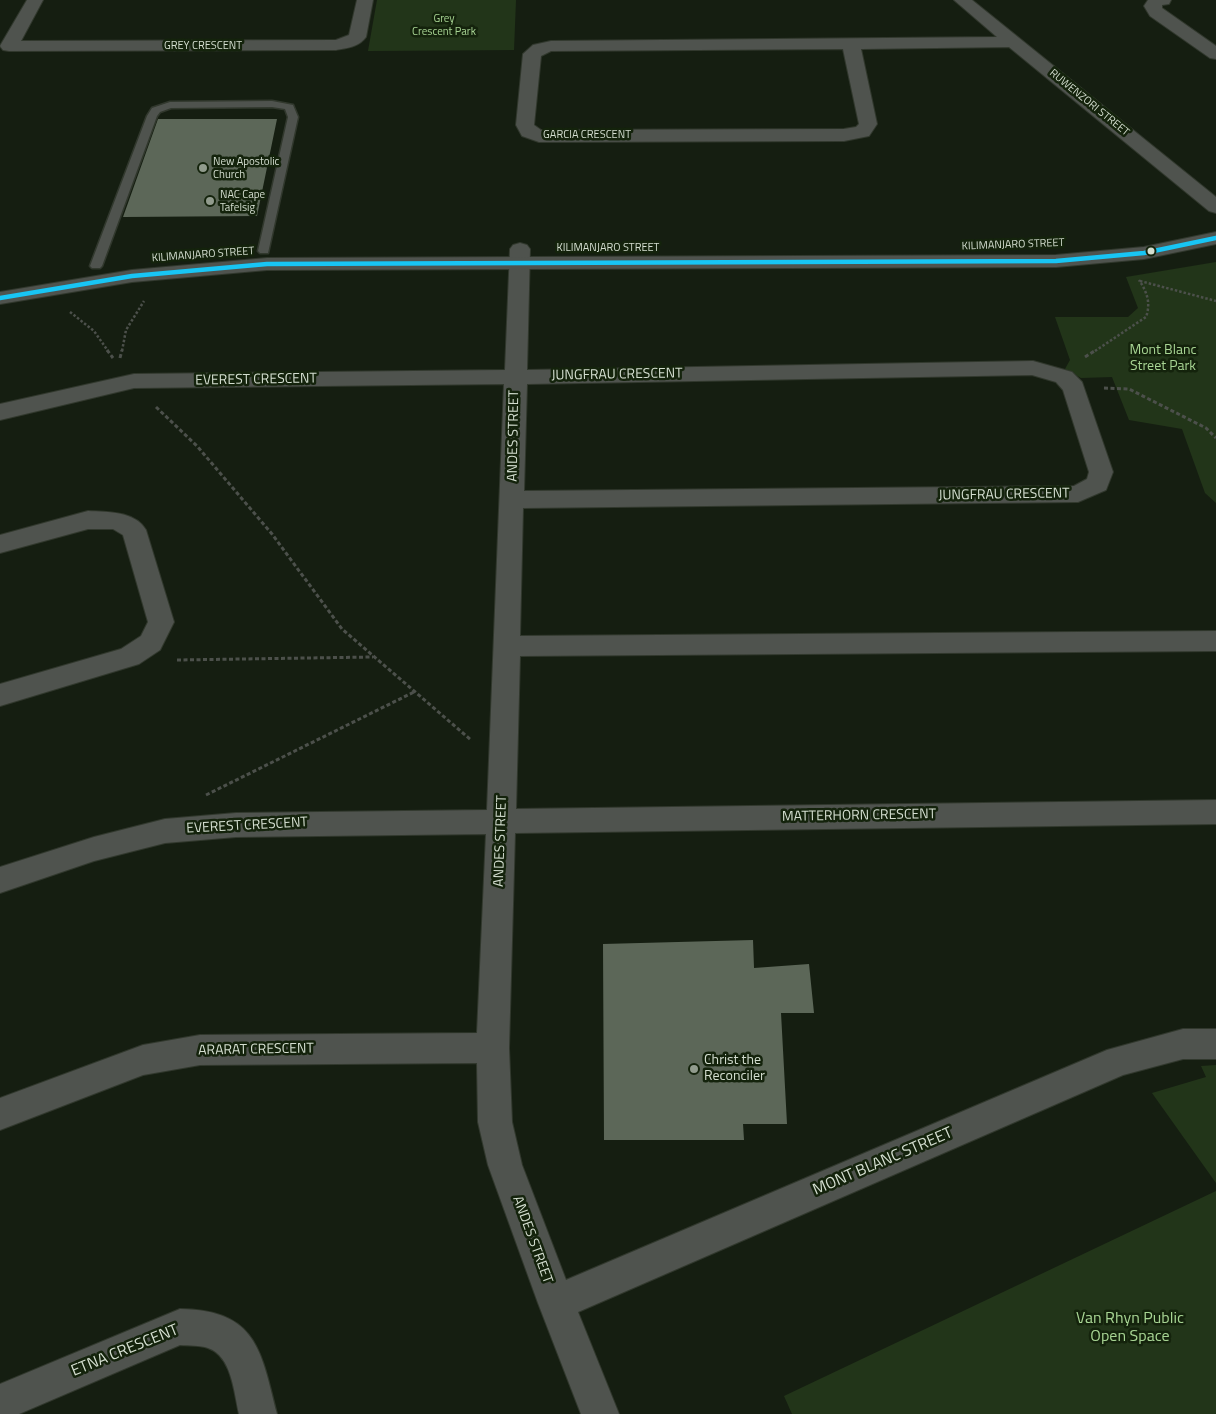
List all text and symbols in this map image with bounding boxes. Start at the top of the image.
park label: Grey Crescent Park [412,12,476,38]
street label: GREY CRESCENT [164,39,242,53]
street label: RUWENZORI STREET [1047,67,1131,139]
street label: GARCIA CRESCENT [543,128,631,142]
place label: New Apostolic Church [213,155,279,181]
marker: New Apostolic Church [197,162,209,174]
place label: NAC Cape Tafelsig [220,188,265,214]
marker: NAC Cape Tafelsig [204,195,216,207]
street label: KILIMANJARO STREET [961,237,1065,253]
street label: KILIMANJARO STREET [557,241,659,255]
street label: KILIMANJARO STREET [151,245,255,265]
unlabelled marker [1146,246,1156,256]
park label: Mont Blanc Street Park [1129,343,1197,376]
street label: JUNGFRAU CRESCENT [551,365,683,385]
street label: EVEREST CRESCENT [195,371,317,389]
street label: ANDES STREET [505,390,523,482]
street label: JUNGFRAU CRESCENT [938,485,1070,505]
street label: ANDES STREET [491,795,511,887]
street label: MATTERHORN CRESCENT [782,806,936,826]
street label: EVEREST CRESCENT [186,814,308,838]
street label: ARARAT CRESCENT [198,1041,314,1059]
place label: Christ the Reconciler [704,1053,765,1086]
marker: Christ the Reconciler [688,1063,700,1075]
street label: MONT BLANC STREET [810,1124,956,1200]
street label: ANDES STREET [508,1194,556,1286]
park label: Van Rhyn Public Open Space [1076,1309,1184,1347]
street label: ETNA CRESCENT [69,1321,181,1381]

